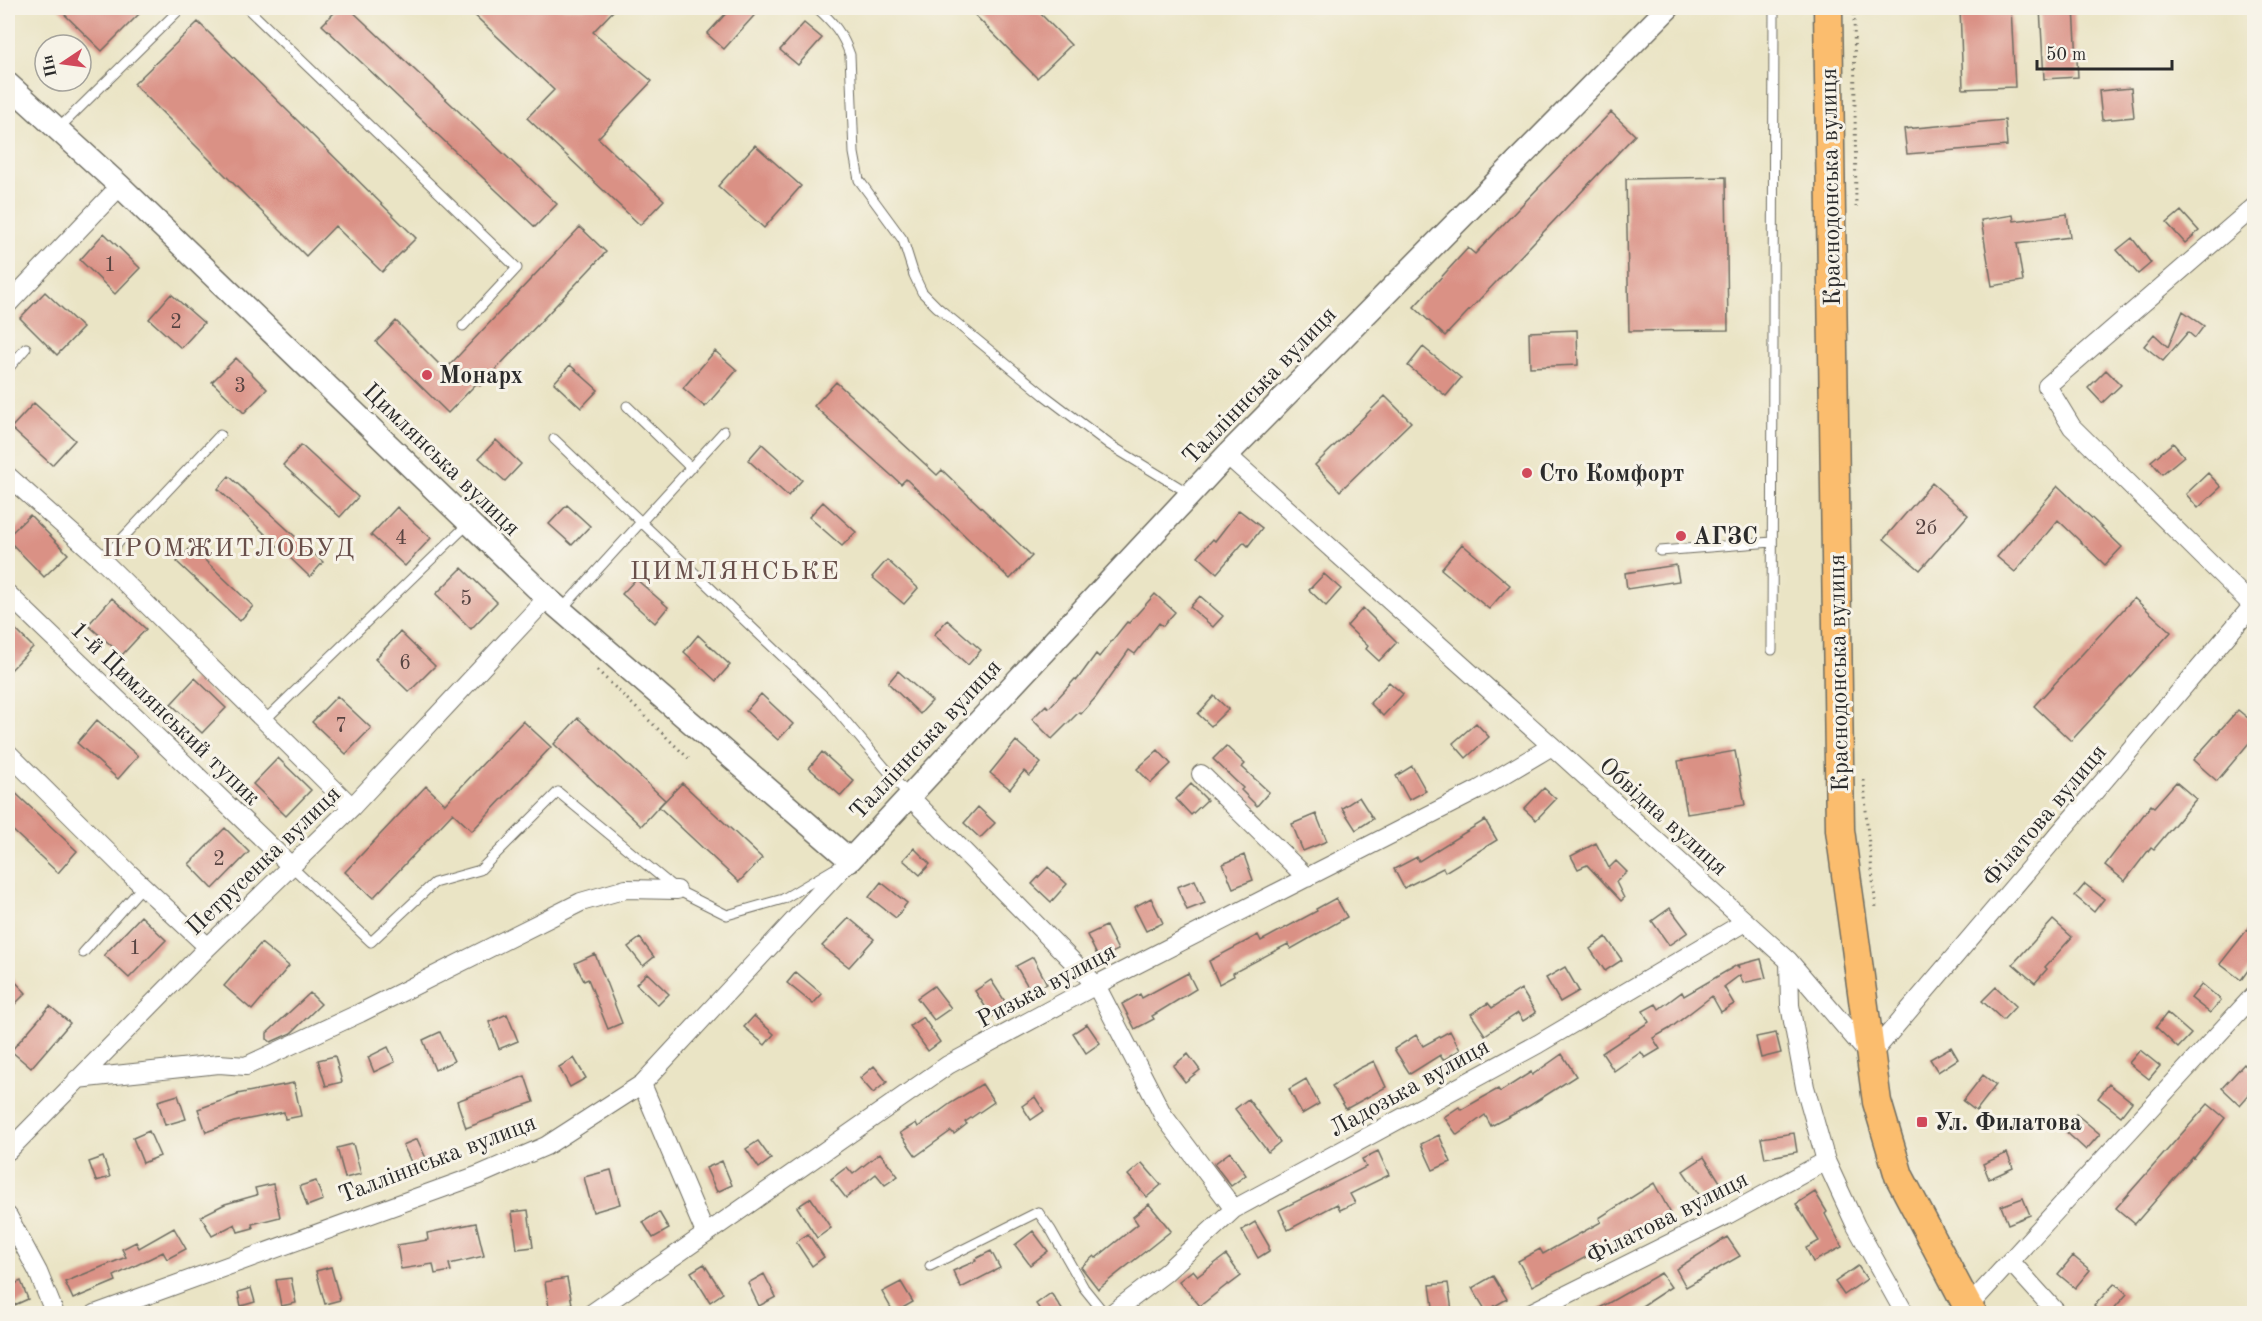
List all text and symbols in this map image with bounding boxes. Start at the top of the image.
north arrow [33,33,93,93]
scale bar [2037,33,2172,71]
text: 50 m [2046,46,2086,64]
text: Пн [40,53,61,78]
street label: Краснодонська вулиця [1818,68,1846,306]
house number: 1 [104,255,116,276]
street label: Талліннська вулиця [1179,303,1342,470]
house number: 2 [170,312,182,333]
place label: Монарх [439,365,523,389]
marker: Монарх [420,368,434,382]
house number: 3 [234,376,246,397]
street label: Цимлянська вулиця [357,379,524,541]
place label: Сто Комфорт [1539,463,1684,487]
marker: Сто Комфорт [1520,466,1534,480]
house number: 2б [1915,518,1937,539]
place label: АГЗС [1693,526,1758,550]
house number: 4 [395,528,407,549]
marker: АГЗС [1674,529,1688,543]
district label: ПРОМЖИТЛОБУД [102,536,356,562]
street label: Краснодонська вулиця [1826,554,1854,792]
district label: ЦИМЛЯНСЬКЕ [630,559,840,585]
house number: 5 [460,589,472,610]
street label: 1-й Цимлянський тупик [65,618,264,811]
house number: 6 [399,653,411,674]
street label: Талліннська вулиця [846,656,1007,825]
house number: 7 [335,716,347,737]
street label: Філатова вулиця [1979,741,2112,892]
street label: Обвідна вулиця [1594,754,1732,881]
street label: Петрусенка вулиця [183,782,346,941]
house number: 2 [213,849,225,870]
house number: 1 [129,938,141,959]
street label: Ризька вулиця [973,940,1120,1033]
street label: Ладозька вулиця [1326,1035,1494,1143]
street label: Талліннська вулиця [336,1111,540,1209]
place label: Ул. Филатова [1934,1112,2082,1136]
marker: Ул. Филатова [1915,1115,1929,1129]
street label: Філатова вулиця [1583,1168,1752,1270]

